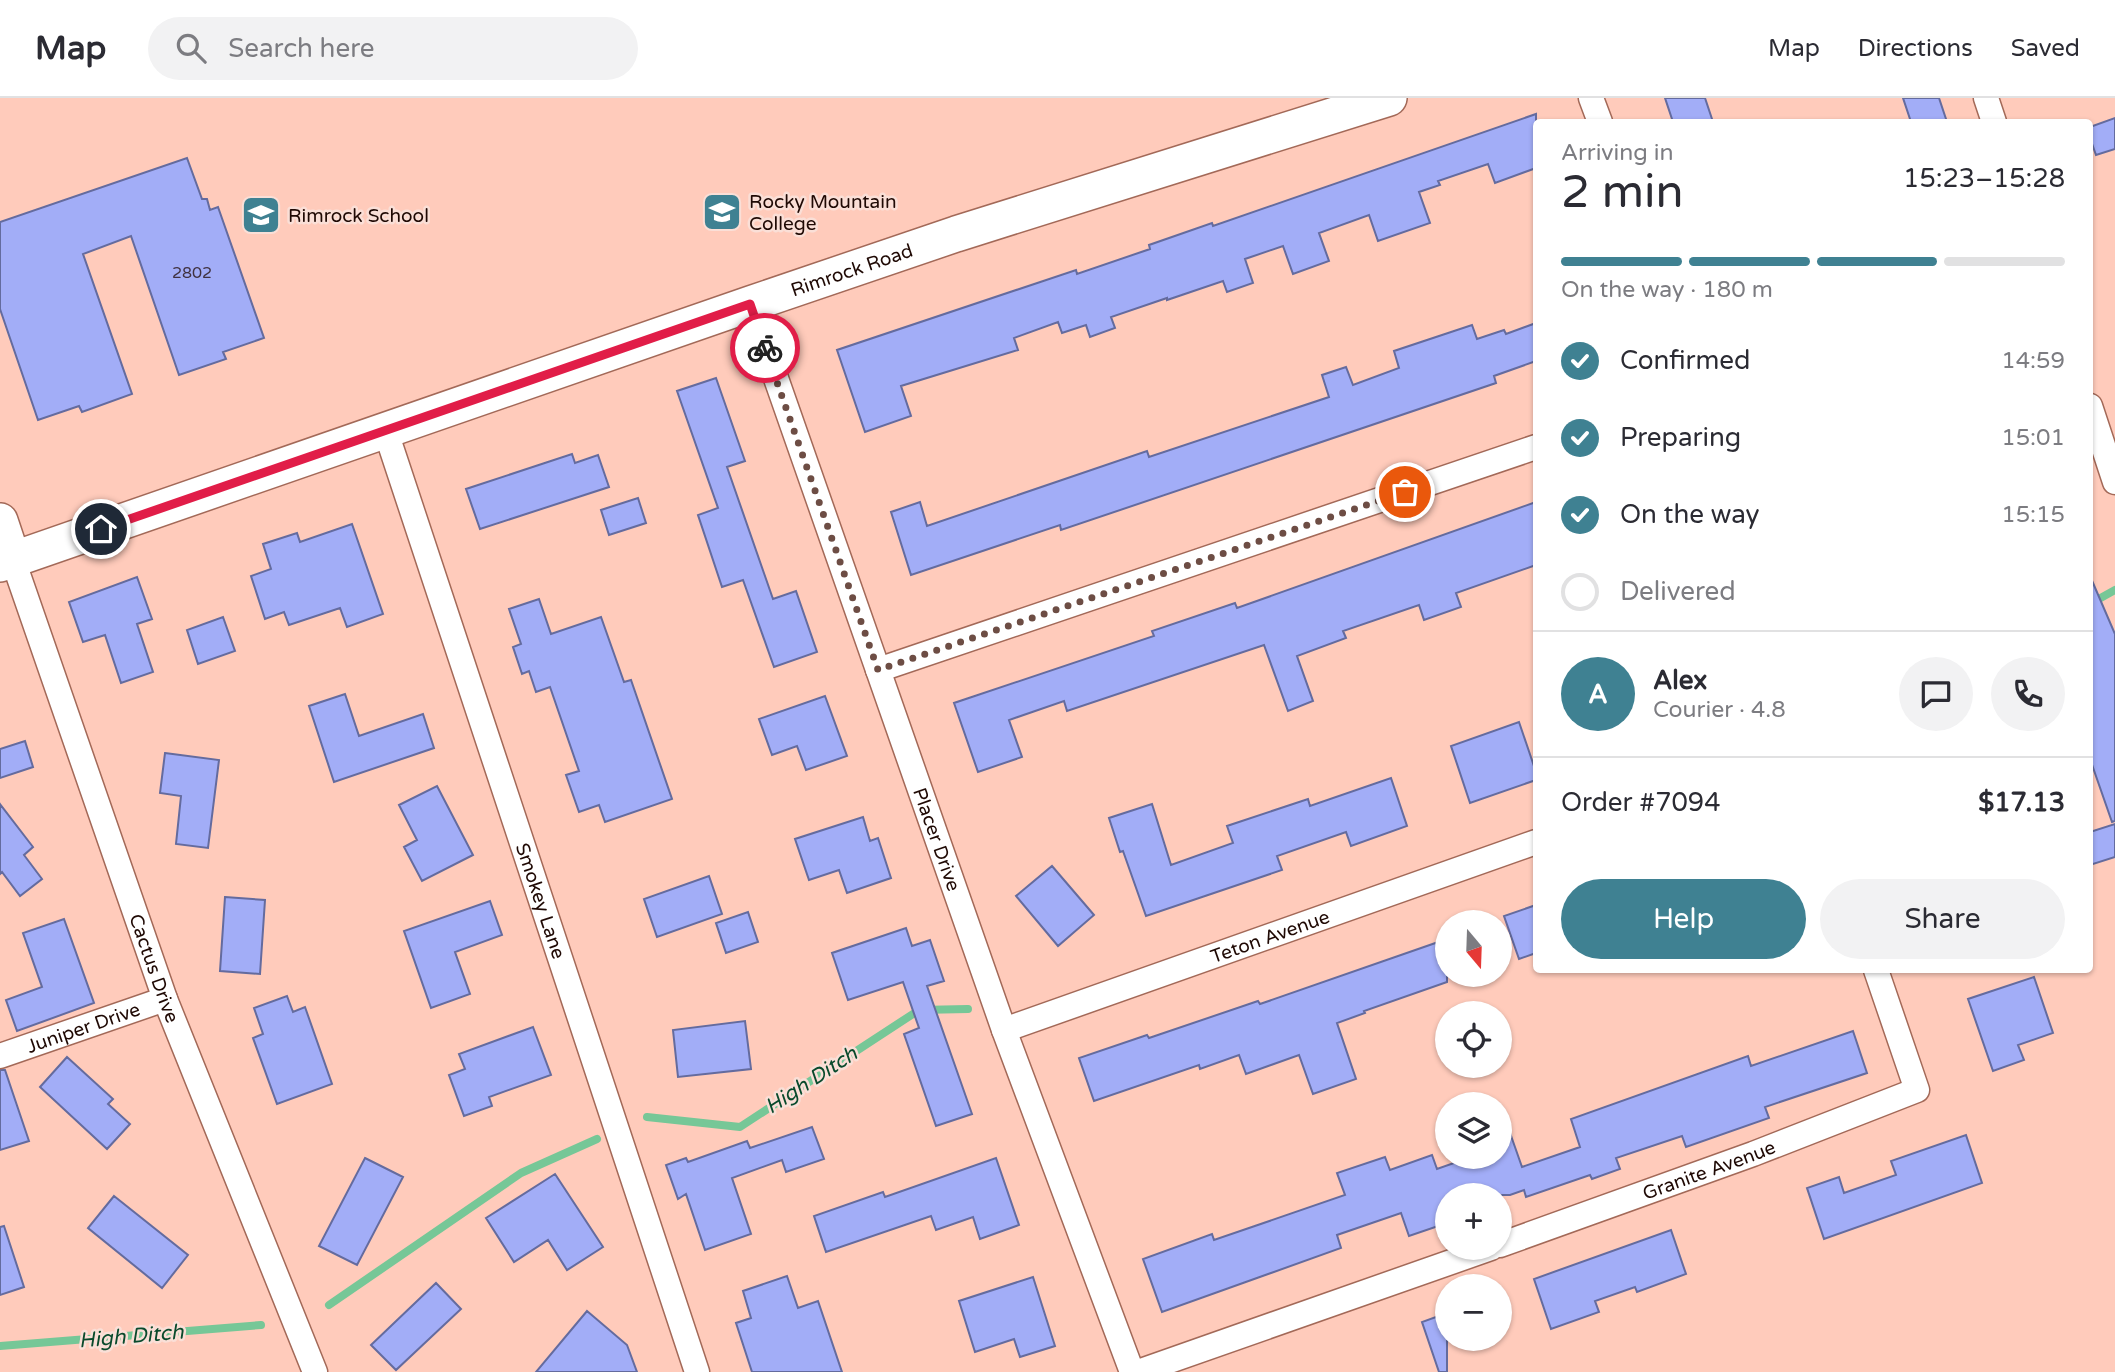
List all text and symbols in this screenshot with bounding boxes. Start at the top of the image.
search box [148,17,638,80]
text: Map [35,29,106,68]
icon: search [172,29,210,67]
text: Search here [228,33,374,64]
text: Map [1768,34,1820,63]
text: Directions [1858,34,1973,63]
text: Saved [2011,34,2080,63]
text: Arriving in [1561,139,1674,167]
text: 15:23–15:28 [1903,163,2065,194]
text: 2 min [1561,165,1684,220]
school or university icon: Rocky Mountain College [701,191,743,233]
place label: Rocky Mountain College [749,191,897,235]
school or university icon: Rimrock School [240,194,282,236]
place label: Rimrock School [288,205,429,227]
street label: Rimrock Road [788,240,916,301]
house number: 2802 [172,263,212,283]
text: On the way · 180 m [1561,276,1773,304]
courier [730,313,800,383]
icon: bike [746,329,784,367]
icon: check [1561,342,1599,380]
text: Confirmed [1620,345,1750,376]
text: 14:59 [2001,347,2065,375]
icon: check [1561,419,1599,457]
text: Preparing [1620,422,1741,453]
text: 15:01 [2001,424,2065,452]
pin [1375,462,1435,522]
icon: bag [1386,473,1424,511]
icon: check [1561,496,1599,534]
pin [71,499,131,559]
text: On the way [1620,499,1760,530]
text: 15:15 [2001,501,2065,529]
icon: home [82,510,120,548]
text: Delivered [1620,576,1736,607]
button: chat [1899,657,1973,731]
button: phone [1991,657,2065,731]
text: Alex [1653,665,1707,696]
text: A [1588,679,1608,710]
text: Courier · 4.8 [1653,696,1786,724]
street label: Placer Drive [908,785,965,894]
text: Order #7094 [1561,787,1721,818]
text: $17.13 [1978,787,2065,818]
street label: Smokey Lane [511,840,570,962]
button: Help [1561,879,1806,959]
button: Share [1820,879,2065,959]
street label: Teton Avenue [1208,906,1333,968]
north arrow [1435,910,1512,987]
map controls [1435,910,1512,1351]
street label: Cactus Drive [124,911,183,1026]
street label: Juniper Drive [24,998,143,1058]
button: locate [1435,1001,1512,1078]
water label: High Ditch [760,1041,863,1120]
button: layers [1435,1092,1512,1169]
street label: Granite Avenue [1640,1136,1779,1205]
button: + [1435,1183,1512,1260]
button: − [1435,1274,1512,1351]
water label: High Ditch [78,1319,186,1354]

